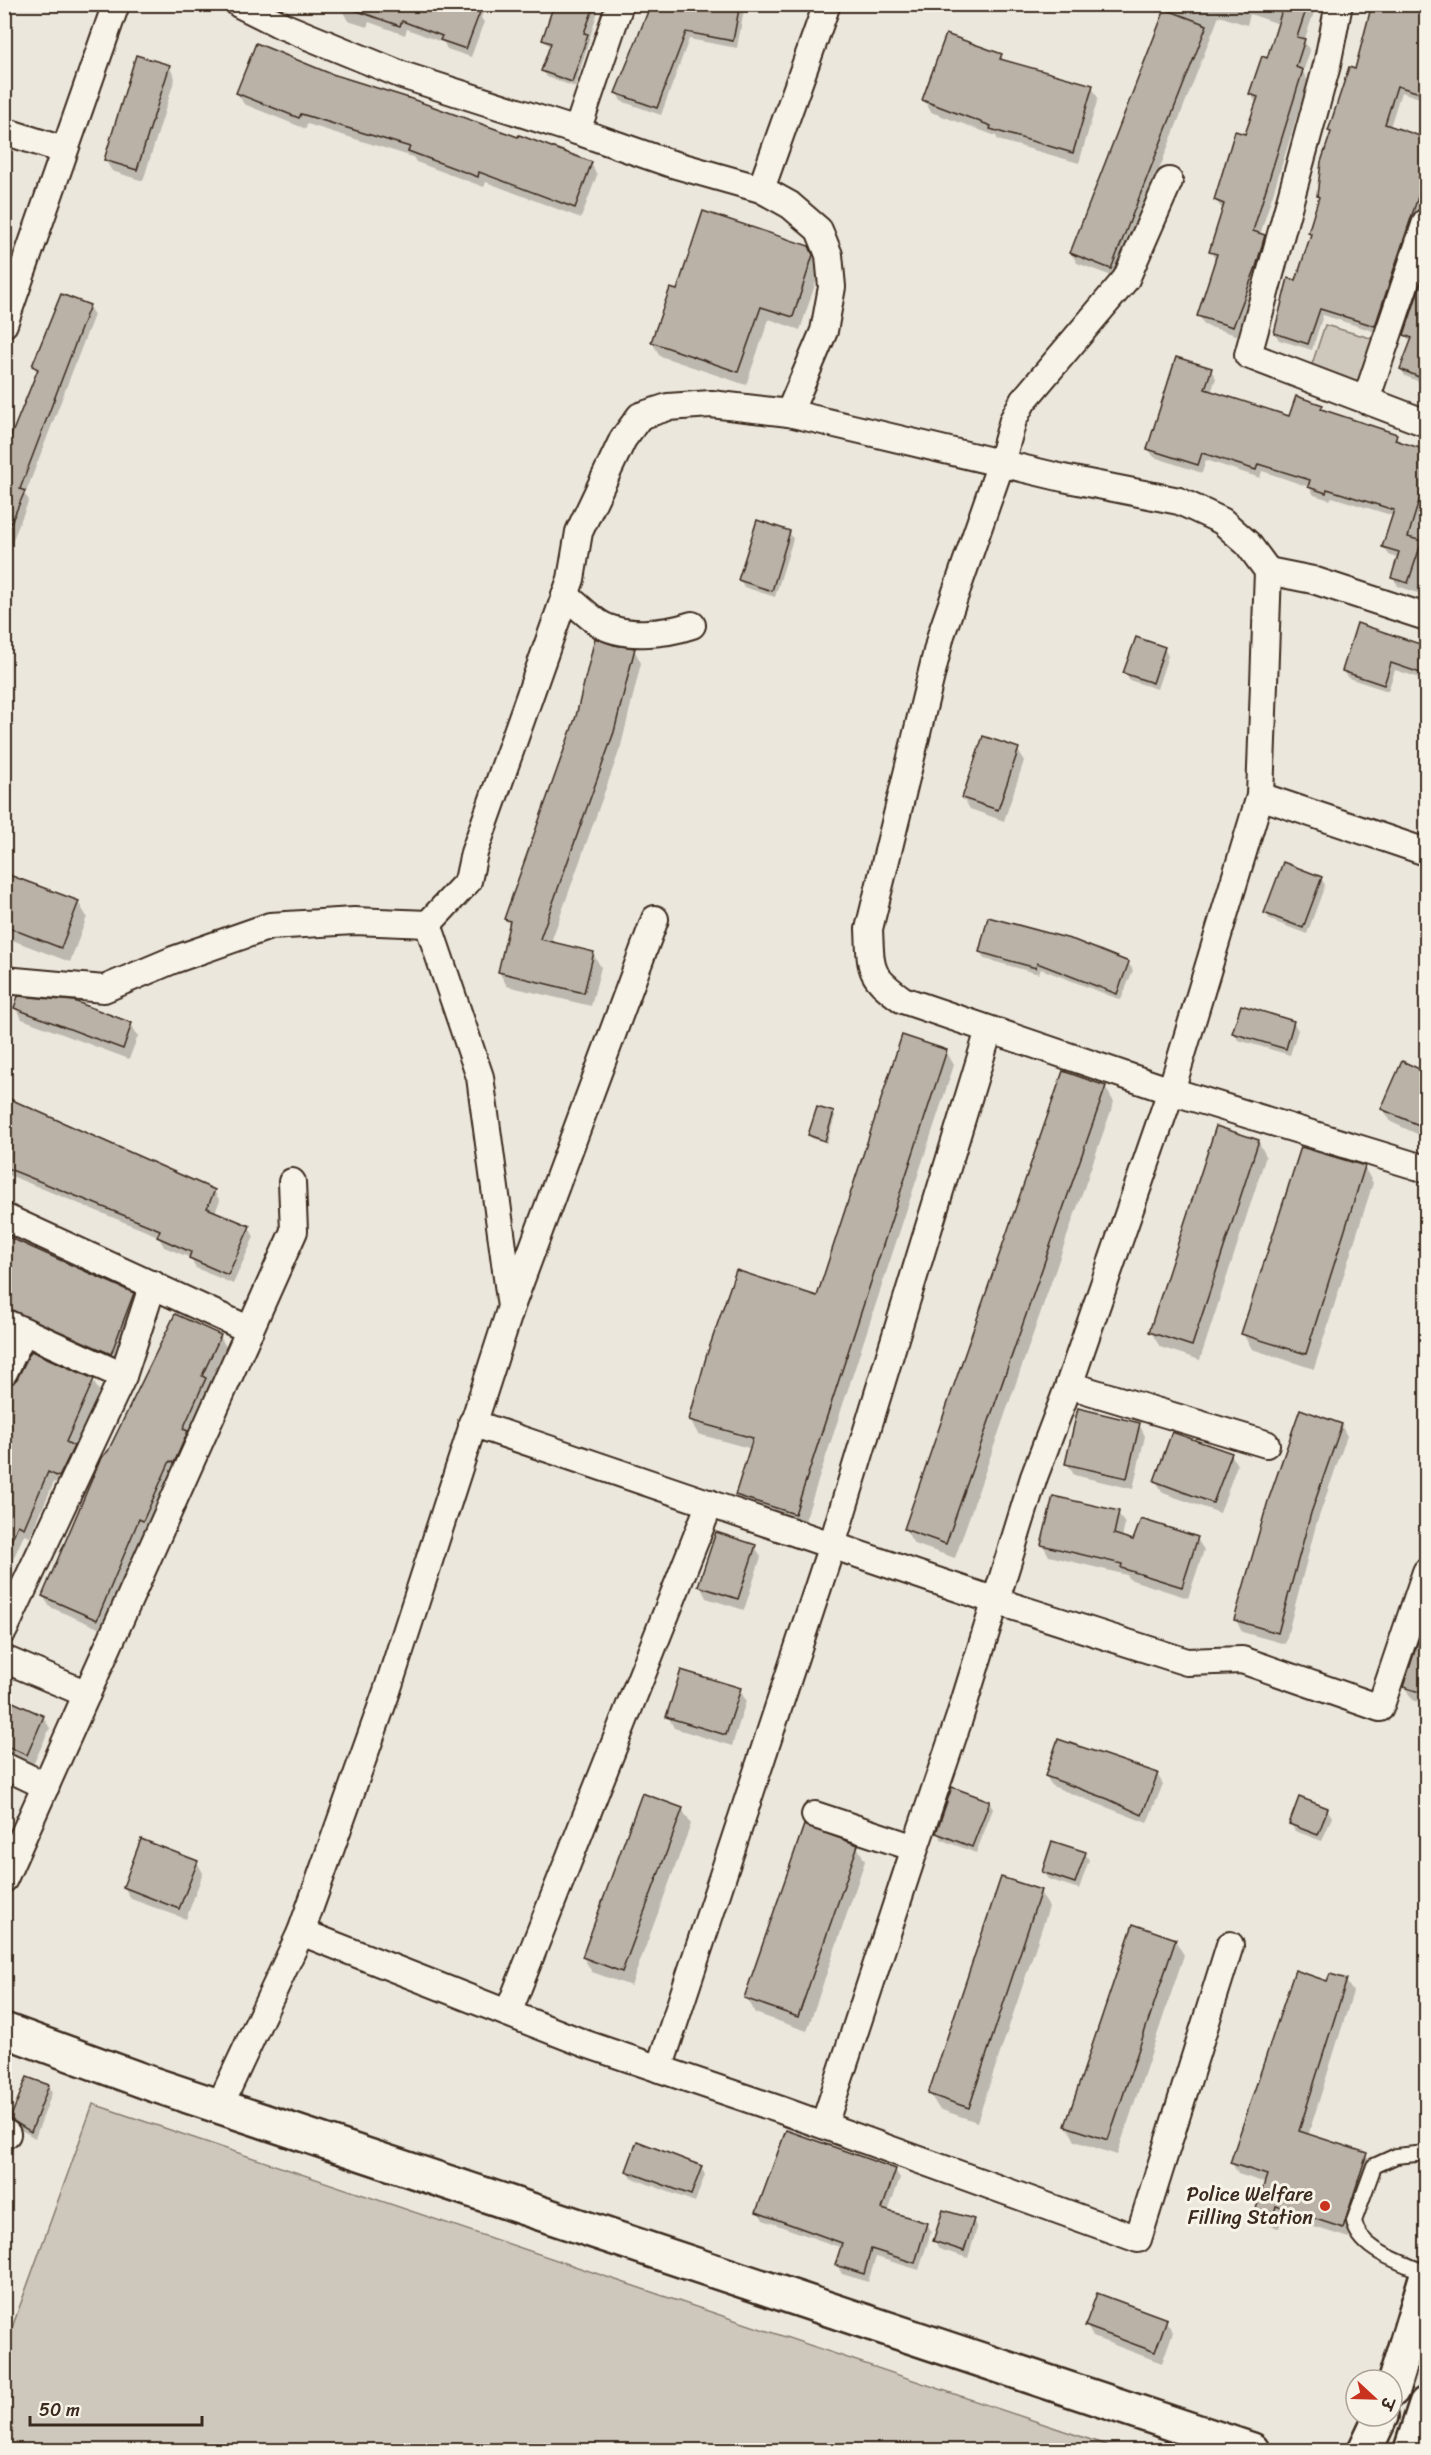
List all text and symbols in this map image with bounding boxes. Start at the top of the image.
place label: Police Welfare Filling Station [1187,2177,1313,2235]
marker: Police Welfare Filling Station [1318,2199,1332,2213]
north arrow [1344,2368,1404,2428]
scale bar [30,2389,202,2427]
text: उ [1372,2391,1404,2415]
text: 50 m [39,2394,80,2426]

